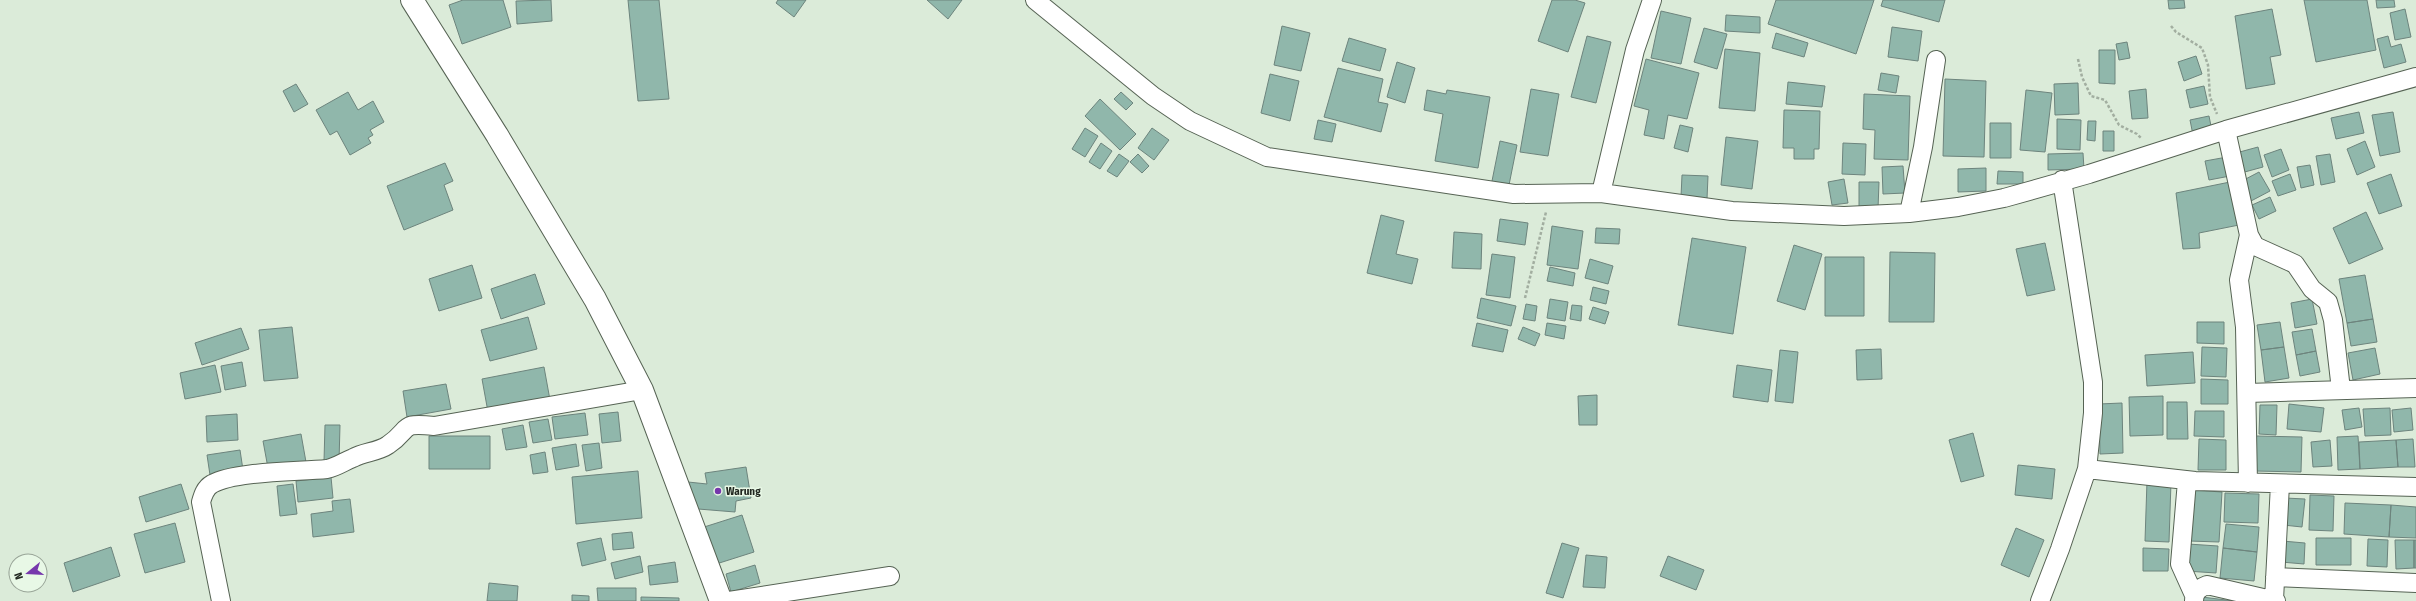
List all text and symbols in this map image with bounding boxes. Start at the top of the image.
place label: Warung [726,485,761,498]
marker: Warung [713,486,723,496]
north arrow [8,553,48,593]
text: N [12,571,26,581]

